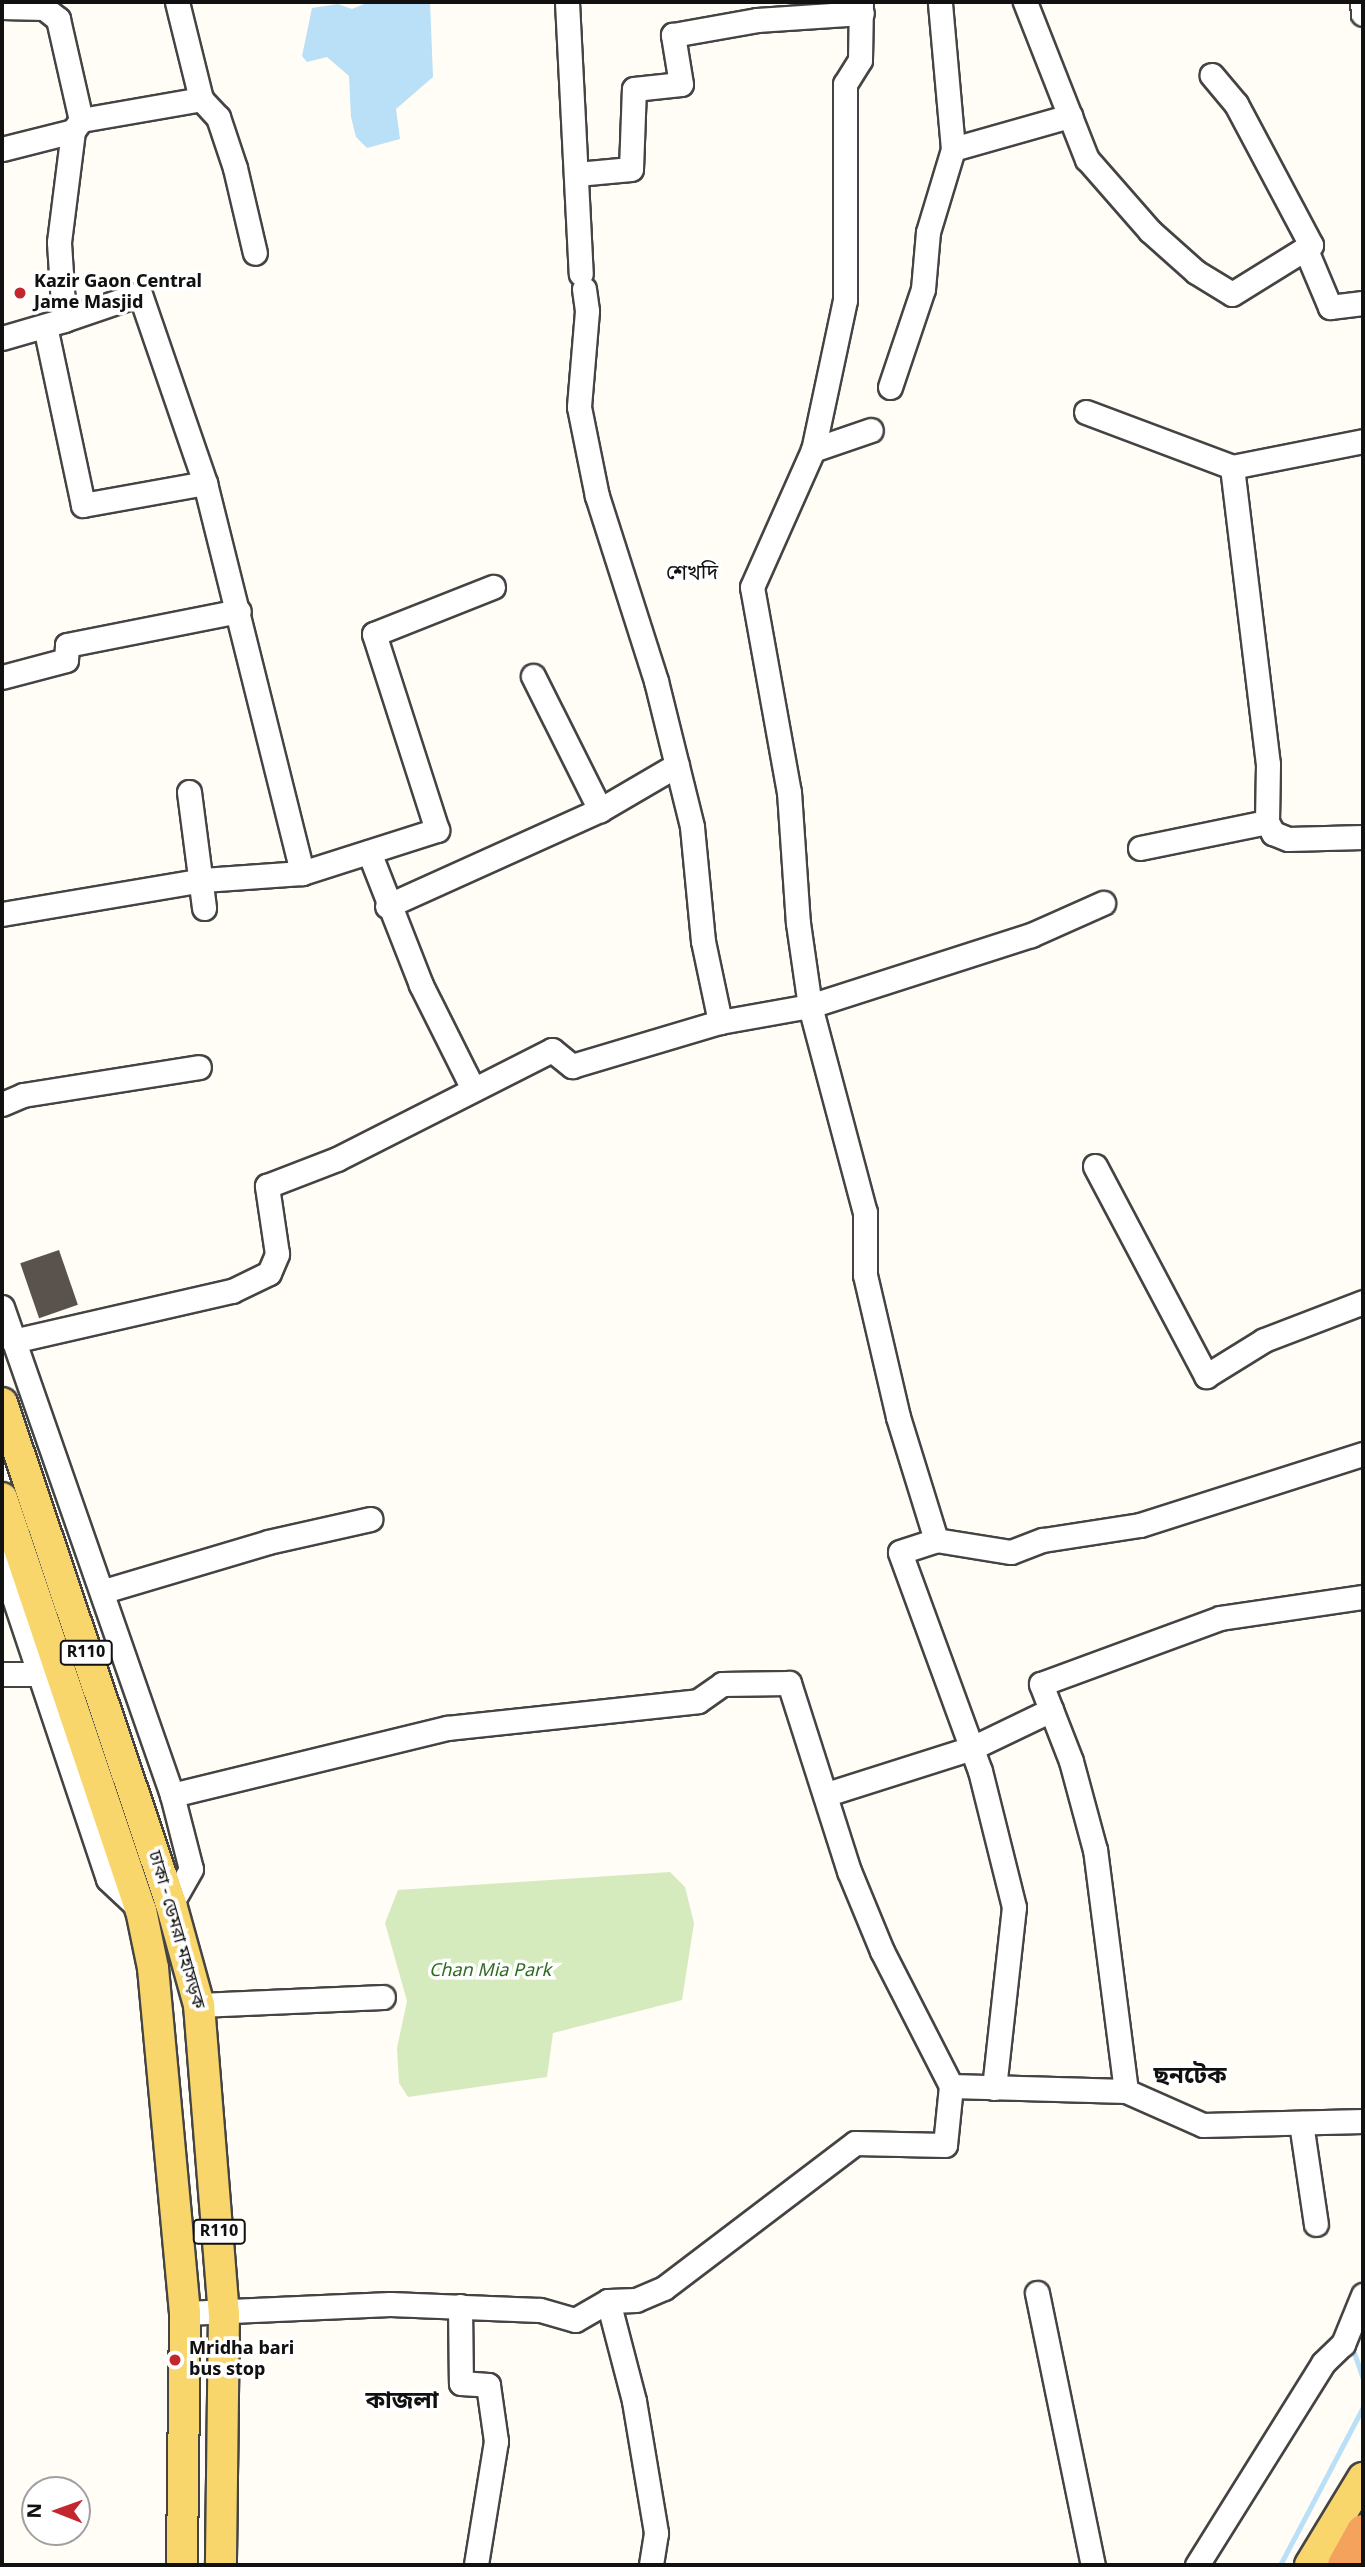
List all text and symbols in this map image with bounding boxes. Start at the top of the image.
place label: Kazir Gaon Central Jame Masjid [34,272,202,314]
marker: Kazir Gaon Central Jame Masjid [12,285,28,301]
district label: শেখদি [666,561,718,587]
road number: R110 [60,1640,112,1666]
street label: ঢাকা - ডেমরা মহাসড়ক [143,1848,209,2012]
park label: Chan Mia Park [429,1960,551,1982]
district label: ছনটেক [1154,2064,1226,2092]
road number: R110 [193,2220,245,2244]
place label: Mridha bari bus stop [189,2339,294,2382]
marker: Mridha bari bus stop [167,2352,183,2368]
district label: কাজলা [366,2389,438,2417]
north arrow [21,2476,91,2546]
text: N [24,2503,49,2519]

